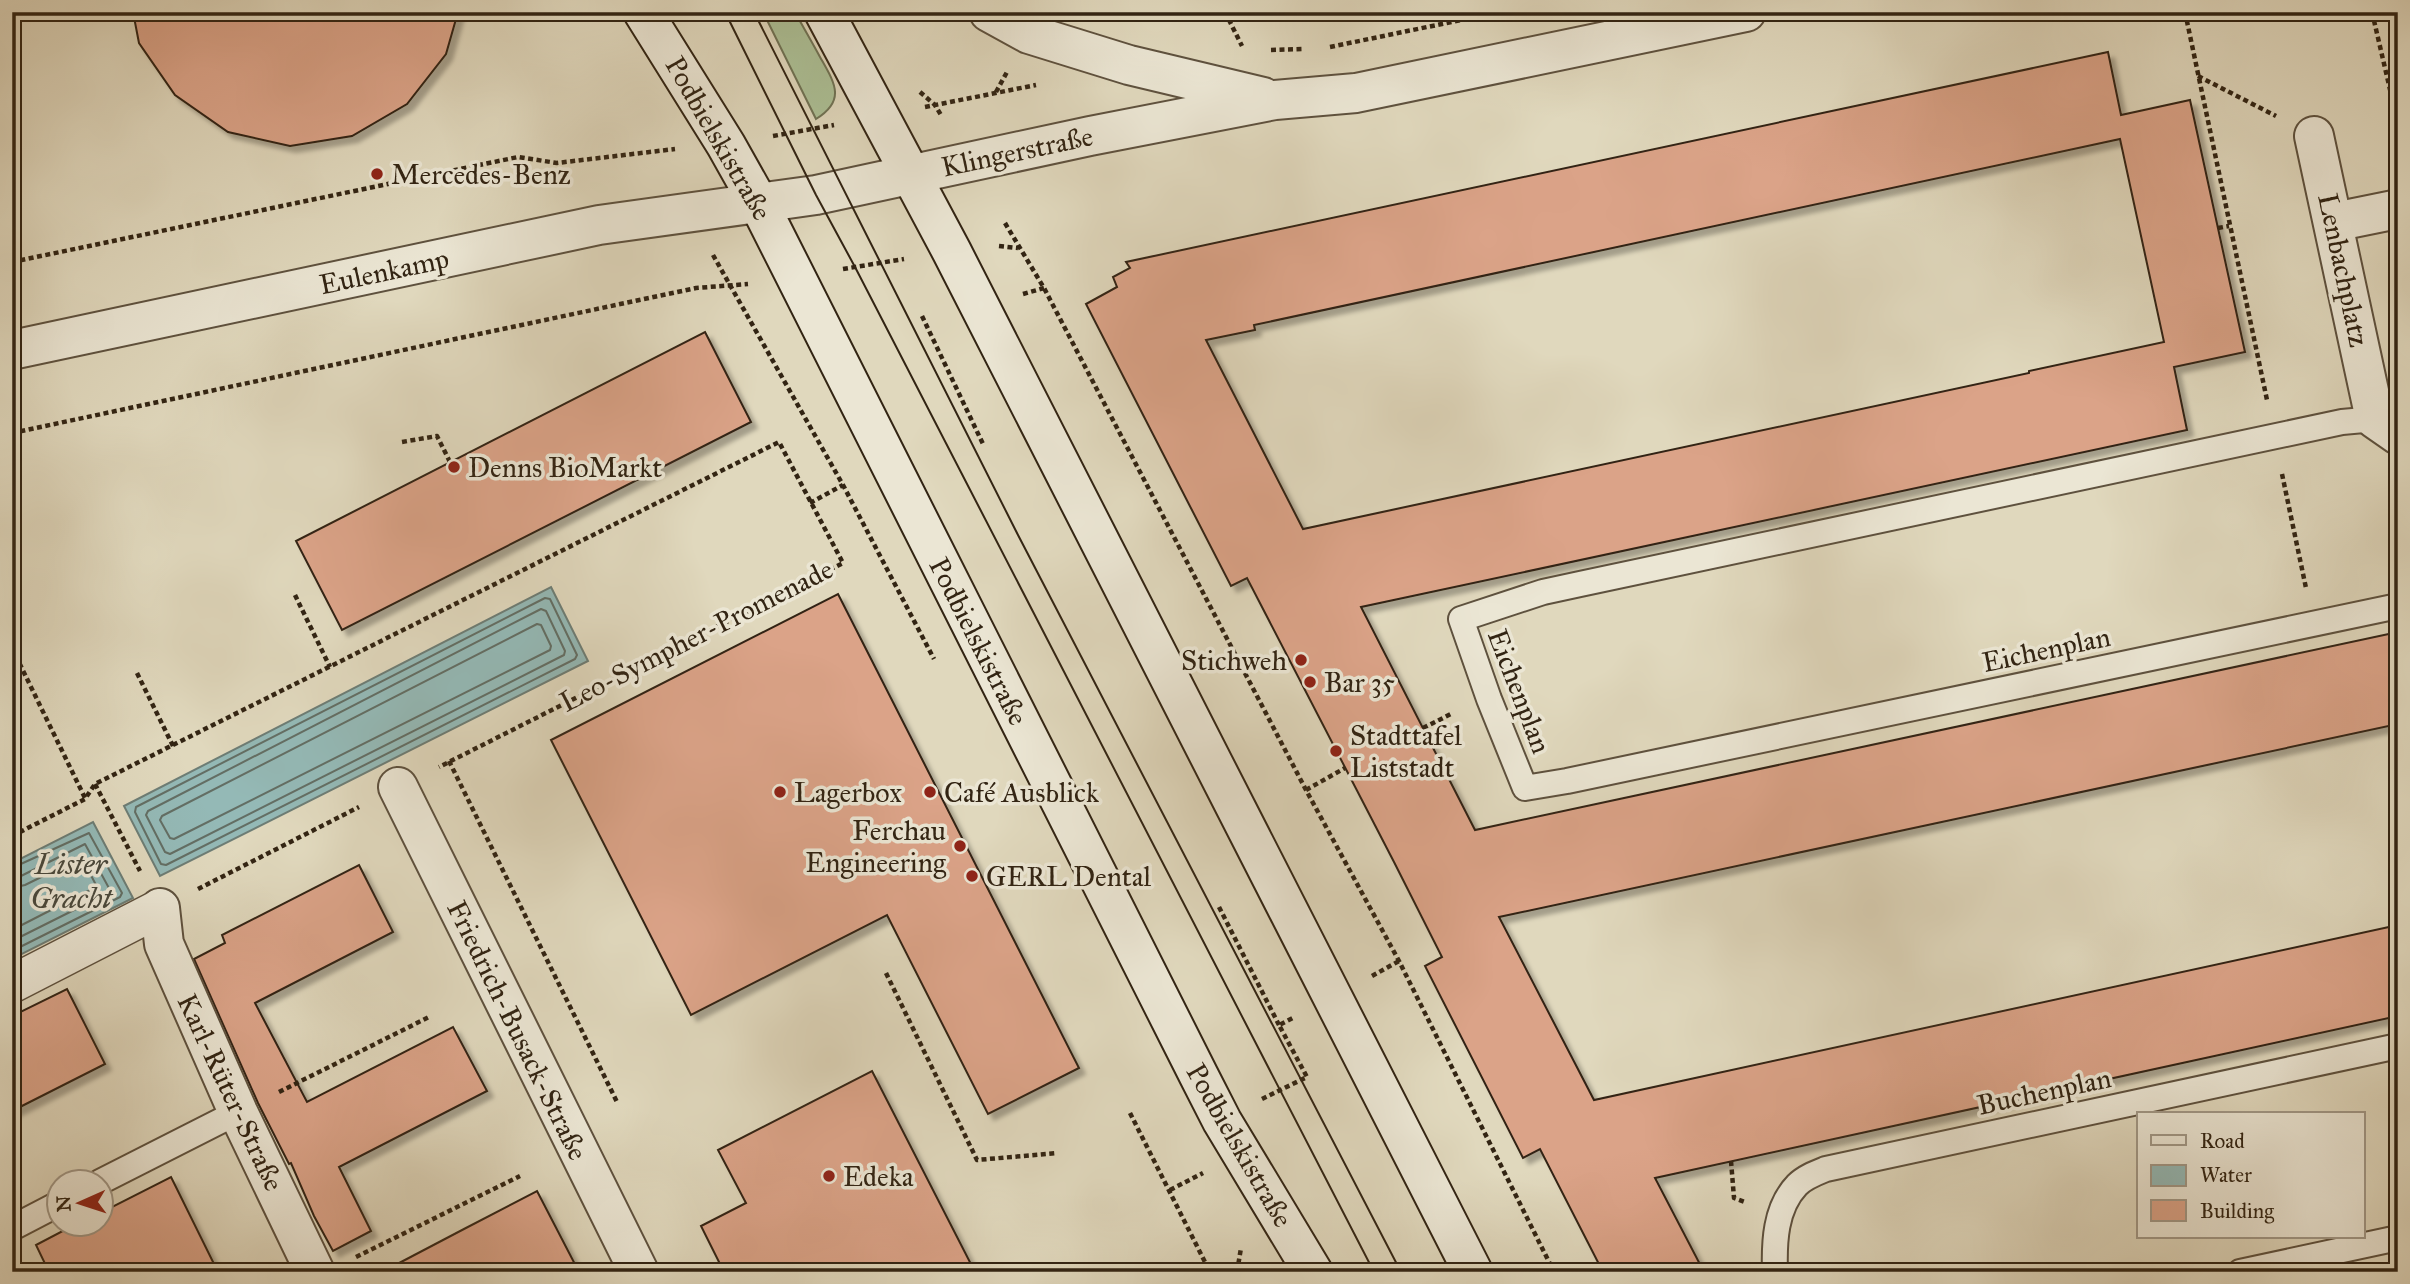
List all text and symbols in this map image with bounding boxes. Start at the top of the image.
street label: Podbielskistraße [658,50,780,226]
street label: Klingerstraße [938,118,1096,185]
place label: Mercedes-Benz [391,157,571,192]
marker: Mercedes-Benz [369,166,385,182]
street label: Lenbachplatz [2310,190,2377,350]
street label: Eulenkamp [316,241,452,302]
place label: Denns BioMarkt [468,450,662,485]
marker: Denns BioMarkt [446,459,462,475]
street label: Leo-Sympher-Promenade [554,551,839,720]
street label: Podbielskistraße [921,552,1036,731]
street label: Eichenplan [1979,619,2113,680]
street label: Eichenplan [1480,624,1559,758]
place label: Stichweh [1181,643,1287,678]
marker: Stichweh [1293,652,1309,668]
place label: Bar 35 [1324,665,1395,700]
marker: Bar 35 [1302,674,1318,690]
place label: Stadttafel Liststadt [1350,718,1462,785]
marker: Stadttafel Liststadt [1328,743,1344,759]
place label: Lagerbox [794,775,902,810]
place label: Café Ausblick [944,775,1099,810]
marker: Lagerbox [772,784,788,800]
marker: Café Ausblick [922,784,938,800]
place label: Ferchau Engineering [805,813,947,880]
marker: Ferchau Engineering [952,838,968,854]
water label: Lister Gracht [30,846,114,916]
place label: GERL Dental [986,859,1151,894]
marker: GERL Dental [964,868,980,884]
street label: Friedrich-Busack-Straße [439,895,596,1166]
street label: Karl-Rüter-Straße [170,988,292,1196]
street label: Podbielskistraße [1179,1057,1301,1233]
street label: Buchenplan [1974,1060,2114,1123]
legend [2137,1112,2364,1238]
text: Road [2200,1128,2245,1154]
place label: Edeka [843,1159,914,1194]
text: Water [2200,1162,2252,1188]
north arrow [46,1168,116,1238]
marker: Edeka [821,1168,837,1184]
text: N [52,1195,75,1213]
text: Building [2200,1198,2274,1224]

